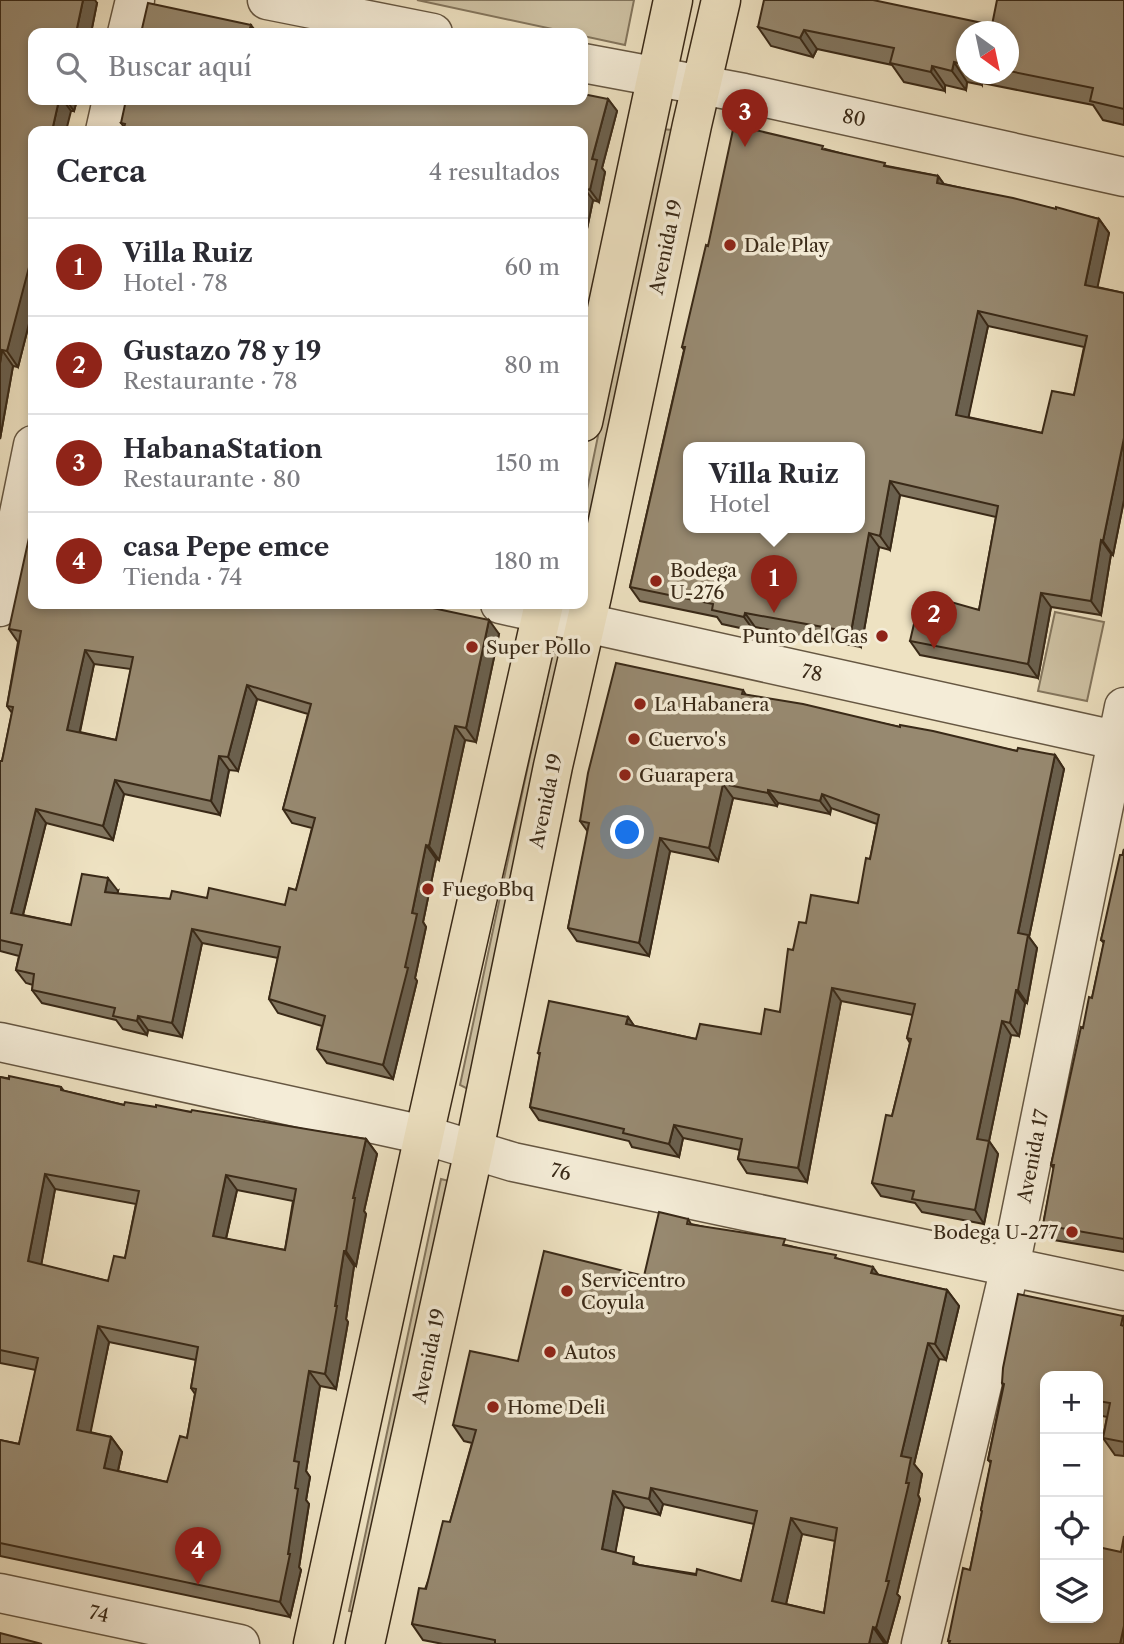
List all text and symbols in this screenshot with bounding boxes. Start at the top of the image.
north arrow [956,21,1019,84]
search box [28,28,588,105]
icon: search [52,48,90,86]
text: Buscar aquí [108,51,252,83]
pin: 3 [722,89,768,147]
street label: 80 [840,104,868,132]
text: Cerca [56,153,146,190]
text: 4 resultados [429,158,560,186]
street label: Avenida 19 [645,197,687,298]
place label: Dale Play [744,234,829,257]
text: Villa Ruiz [123,237,253,269]
marker: Dale Play [722,237,738,253]
text: 1 [74,253,84,281]
text: 60 m [504,253,560,281]
text: Hotel · 78 [123,269,228,297]
text: Gustazo 78 y 19 [123,335,322,367]
text: 2 [72,351,86,379]
text: 80 m [504,351,560,379]
text: Restaurante · 78 [123,367,298,395]
text: HabanaStation [123,433,323,465]
popup [683,442,865,533]
text: 3 [73,449,86,477]
text: 150 m [496,449,560,477]
text: Villa Ruiz [709,458,839,490]
text: Restaurante · 80 [123,465,301,493]
text: Hotel [709,490,770,518]
text: casa Pepe emce [123,531,329,563]
text: 4 [72,547,86,575]
text: 180 m [495,547,560,575]
pin: 1 [751,555,797,613]
place label: Bodega U-276 [670,559,737,604]
text: Tienda · 74 [123,563,243,591]
marker: Bodega U-276 [648,573,664,589]
pin: 2 [911,591,957,649]
place label: Punto del Gas [742,625,868,648]
marker: Punto del Gas [874,628,890,644]
place label: Super Pollo [486,636,591,659]
marker: Super Pollo [464,639,480,655]
street label: 78 [800,660,824,686]
place label: La Habanera [654,693,769,716]
marker: La Habanera [632,696,648,712]
place label: Cuervo's [648,728,726,751]
marker: Cuervo's [626,731,642,747]
street label: Avenida 19 [525,751,567,852]
place label: Guarapera [639,764,734,787]
marker: Guarapera [617,767,633,783]
your location [610,815,644,849]
place label: FuegoBbq [442,878,535,901]
marker: FuegoBbq [420,881,436,897]
street label: Avenida 17 [1012,1107,1053,1206]
street label: 76 [549,1159,573,1185]
place label: Bodega U-277 [933,1221,1059,1244]
marker: Bodega U-277 [1064,1224,1080,1240]
place label: Servicentro Coyula [581,1269,686,1314]
marker: Servicentro Coyula [559,1283,575,1299]
street label: Avenida 19 [408,1306,450,1407]
place label: Autos [563,1341,616,1364]
marker: Autos [542,1344,558,1360]
map controls [1040,1371,1103,1623]
button: + [1040,1371,1103,1434]
place label: Home Deli [507,1396,606,1419]
marker: Home Deli [485,1399,501,1415]
button: − [1040,1434,1103,1497]
button: locate [1040,1497,1103,1560]
pin: 4 [175,1527,221,1585]
button: layers [1040,1560,1103,1623]
street label: 74 [87,1601,111,1627]

